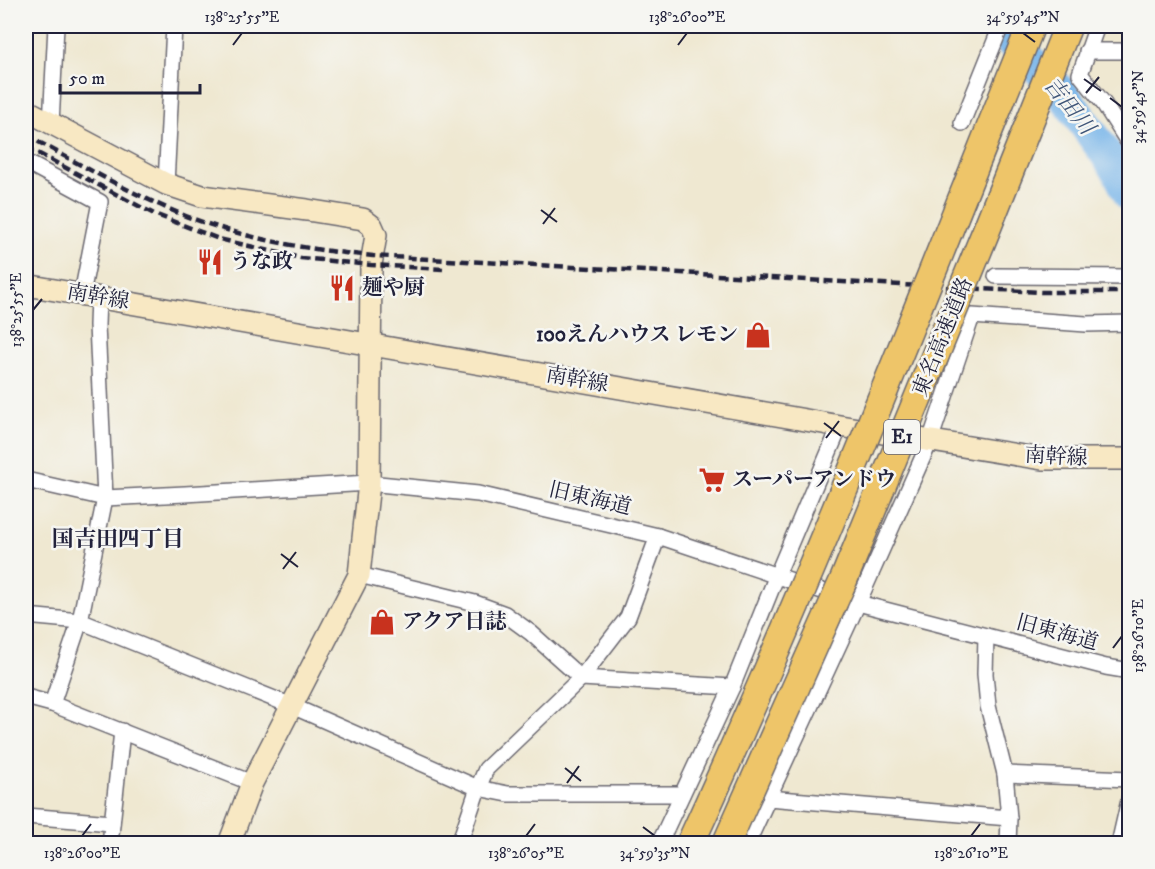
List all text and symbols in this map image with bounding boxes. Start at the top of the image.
text: 138°25'55"E [205,8,280,27]
text: 138°26'00"E [649,8,726,27]
text: 34°59'45"N [986,8,1060,27]
scale bar [60,57,200,95]
text: 50 m [69,68,105,90]
text: 34°59'45"N [1129,70,1148,144]
water label: 吉田川 [1038,72,1102,142]
restaurant icon: うな政 [195,247,225,277]
place label: うな政 [230,249,293,275]
text: 138°25'55"E [7,272,26,347]
restaurant icon: 麺や厨 [327,273,357,303]
street label: 東名高速道路 [907,274,979,400]
place label: 麺や厨 [362,275,425,301]
street label: 南幹線 [65,279,131,315]
shop icon: 100えんハウス レモン [743,320,773,350]
place label: 100えんハウス レモン [536,322,738,348]
street label: 南幹線 [544,362,610,398]
road number: E1 [884,420,920,454]
street label: 南幹線 [1024,442,1088,472]
supermarket icon: スーパーアンドウ [697,465,727,495]
place label: スーパーアンドウ [732,467,896,493]
street label: 旧東海道 [546,477,634,521]
district label: 国吉田四丁目 [52,526,184,553]
text: 138°26'10"E [1129,599,1148,673]
shop icon: アクア日誌 [367,607,397,637]
place label: アクア日誌 [402,609,507,635]
street label: 旧東海道 [1013,610,1101,656]
text: 138°26'00"E [44,844,121,863]
text: 138°26'05"E [488,844,564,863]
text: 34°59'35"N [620,844,690,863]
text: 138°26'10"E [934,844,1008,863]

